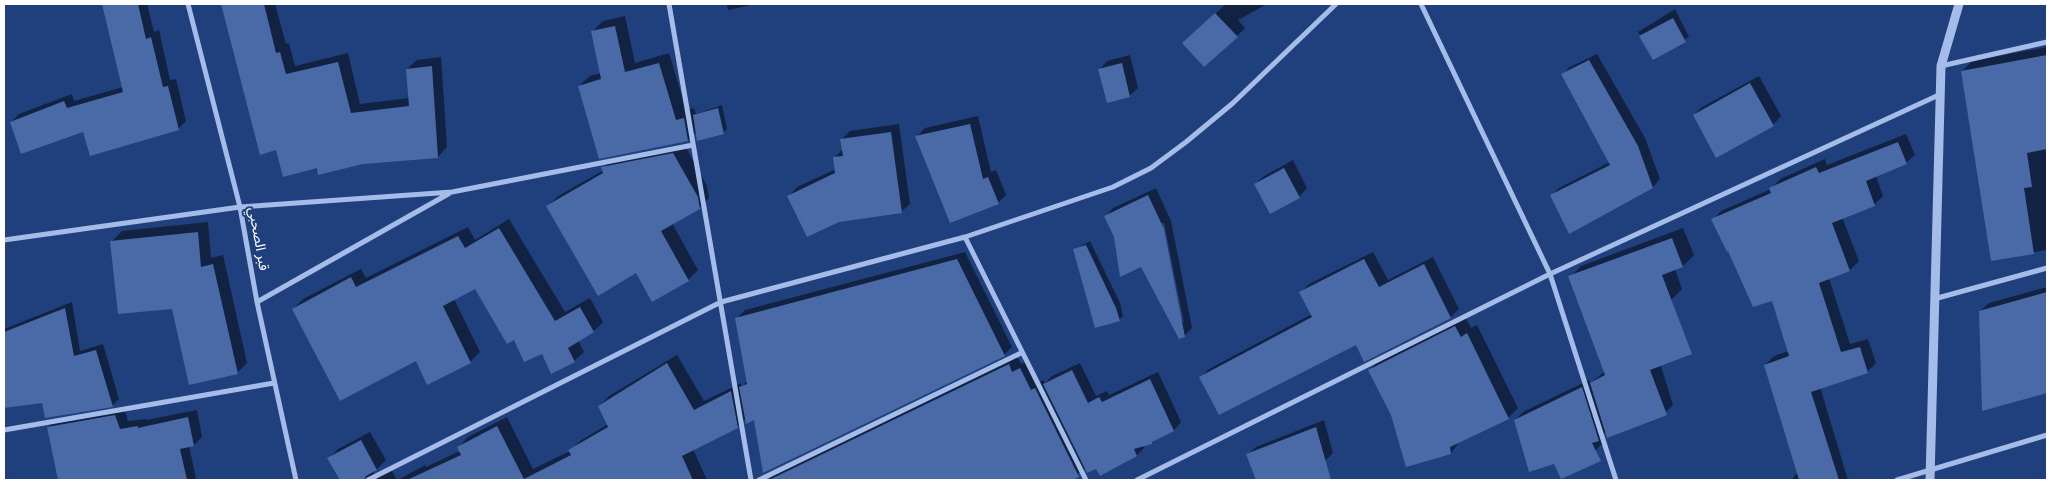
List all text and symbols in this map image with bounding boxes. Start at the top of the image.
street label: قبر الصحبي [243,206,271,272]

